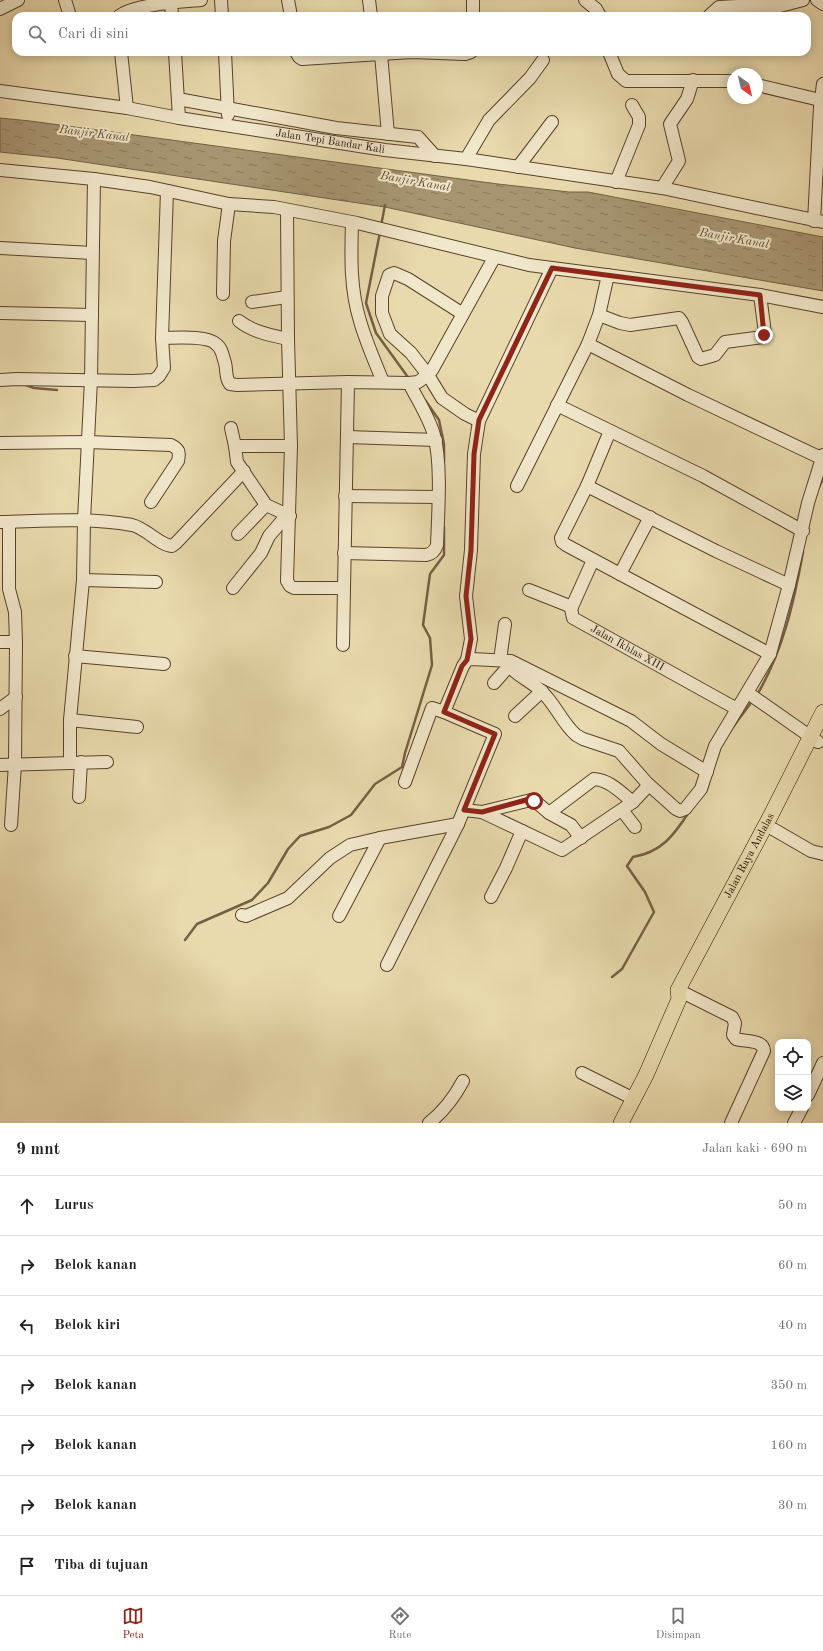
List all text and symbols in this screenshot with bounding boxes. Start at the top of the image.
search box [12,12,811,56]
icon: search [26,23,48,45]
text: Cari di sini [58,27,129,42]
north arrow [727,68,763,104]
water label: Banjir Kanal [57,124,130,144]
street label: Jalan Tepi Bandar Kali [275,128,385,155]
water label: Banjir Kanal [378,170,451,194]
water label: Banjir Kanal [697,227,770,251]
route end [755,326,773,344]
street label: Jalan Ikhlas XIII [589,623,666,673]
route start [525,792,543,810]
street label: Jalan Raya Andalas [722,811,777,900]
map controls [775,1039,811,1111]
button: locate [775,1039,811,1075]
button: layers [775,1075,811,1111]
text: 9 mnt [16,1141,60,1158]
text: Jalan kaki · 690 m [702,1142,807,1155]
icon: ahead [16,1195,38,1217]
text: Lurus [54,1198,94,1213]
text: 50 m [778,1199,807,1212]
icon: right [16,1255,38,1277]
text: Belok kanan [54,1258,137,1273]
text: 60 m [778,1259,807,1272]
icon: left [16,1315,38,1337]
text: Belok kiri [54,1318,120,1333]
text: 40 m [778,1319,807,1332]
icon: right [16,1375,38,1397]
text: Belok kanan [54,1378,137,1393]
text: 350 m [770,1379,807,1392]
icon: right [16,1435,38,1457]
text: Belok kanan [54,1438,137,1453]
text: 160 m [770,1439,807,1452]
icon: right [16,1495,38,1517]
text: Belok kanan [54,1498,137,1513]
text: 30 m [778,1499,807,1512]
icon: arrive [16,1555,38,1577]
text: Tiba di tujuan [54,1558,148,1573]
tab: Peta [122,1605,144,1643]
tab: Rute [389,1605,411,1643]
tab: Disimpan [656,1605,701,1643]

